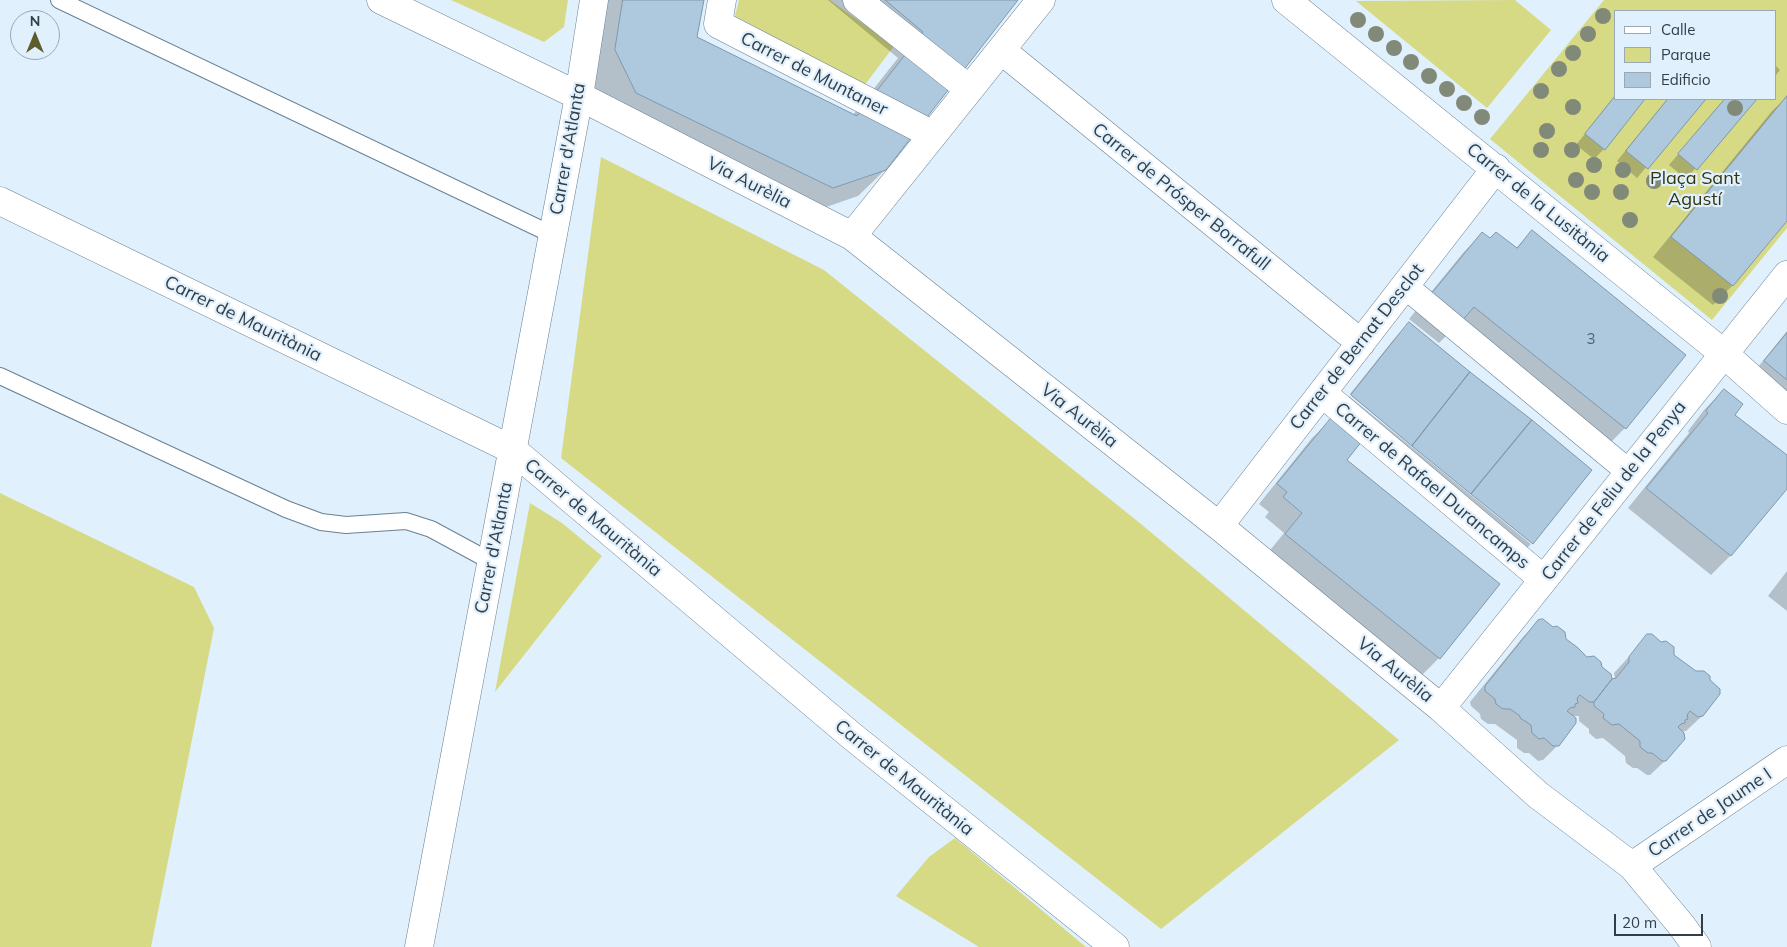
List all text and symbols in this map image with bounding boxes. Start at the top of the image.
north arrow [10,10,60,60]
legend [1614,10,1777,100]
text: N [30,12,40,30]
text: Calle [1661,20,1695,39]
street label: Carrer de Muntaner [737,28,891,120]
text: Parque [1661,45,1711,64]
text: Edificio [1661,70,1711,89]
street label: Carrer d'Atlanta [546,81,590,217]
street label: Carrer de Prósper Borrafull [1088,119,1274,275]
street label: Carrer de la Lusitània [1462,139,1614,267]
street label: Via Aurèlia [703,153,795,213]
park label: Plaça Sant Agustí [1650,168,1740,210]
street label: Carrer de Bernat Desclot [1285,260,1429,434]
street label: Carrer de Mauritània [161,272,325,366]
house number: 3 [1587,330,1595,348]
street label: Via Aurèlia [1036,379,1122,453]
street label: Carrer de Feliu de la Penya [1537,397,1691,585]
street label: Carrer de Rafael Durancamps [1330,398,1534,574]
street label: Carrer de Mauritània [520,454,666,582]
street label: Carrer d'Atlanta [471,480,517,616]
street label: Via Aurèlia [1353,633,1437,707]
street label: Carrer de Mauritània [830,715,978,841]
street label: Carrer de Jaume I [1644,764,1776,862]
scale bar [1617,904,1706,936]
text: 20 m [1622,913,1657,932]

